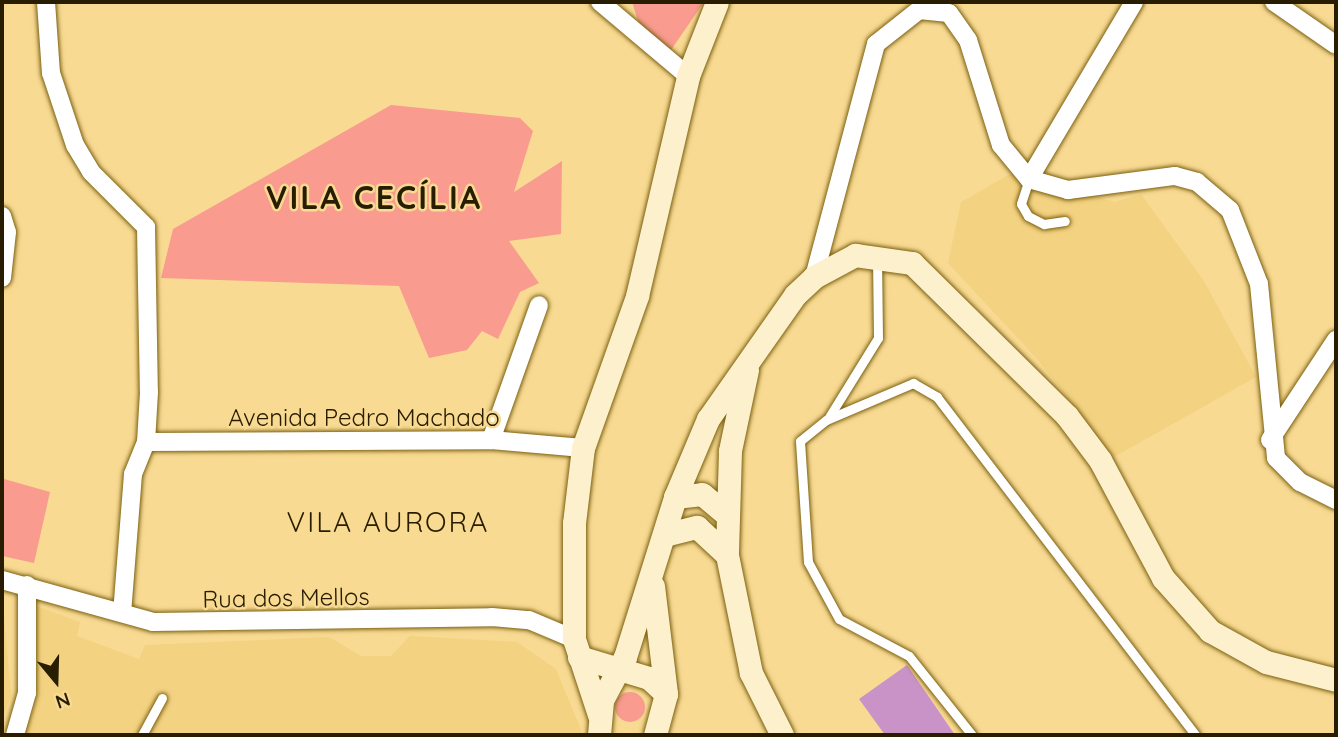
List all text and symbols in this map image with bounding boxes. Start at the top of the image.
district label: VILA CECÍLIA [267,178,481,216]
street label: Avenida Pedro Machado [228,404,500,432]
district label: VILA AURORA [288,505,488,539]
street label: Rua dos Mellos [202,582,370,614]
north arrow [21,646,91,716]
text: N [52,687,73,714]

